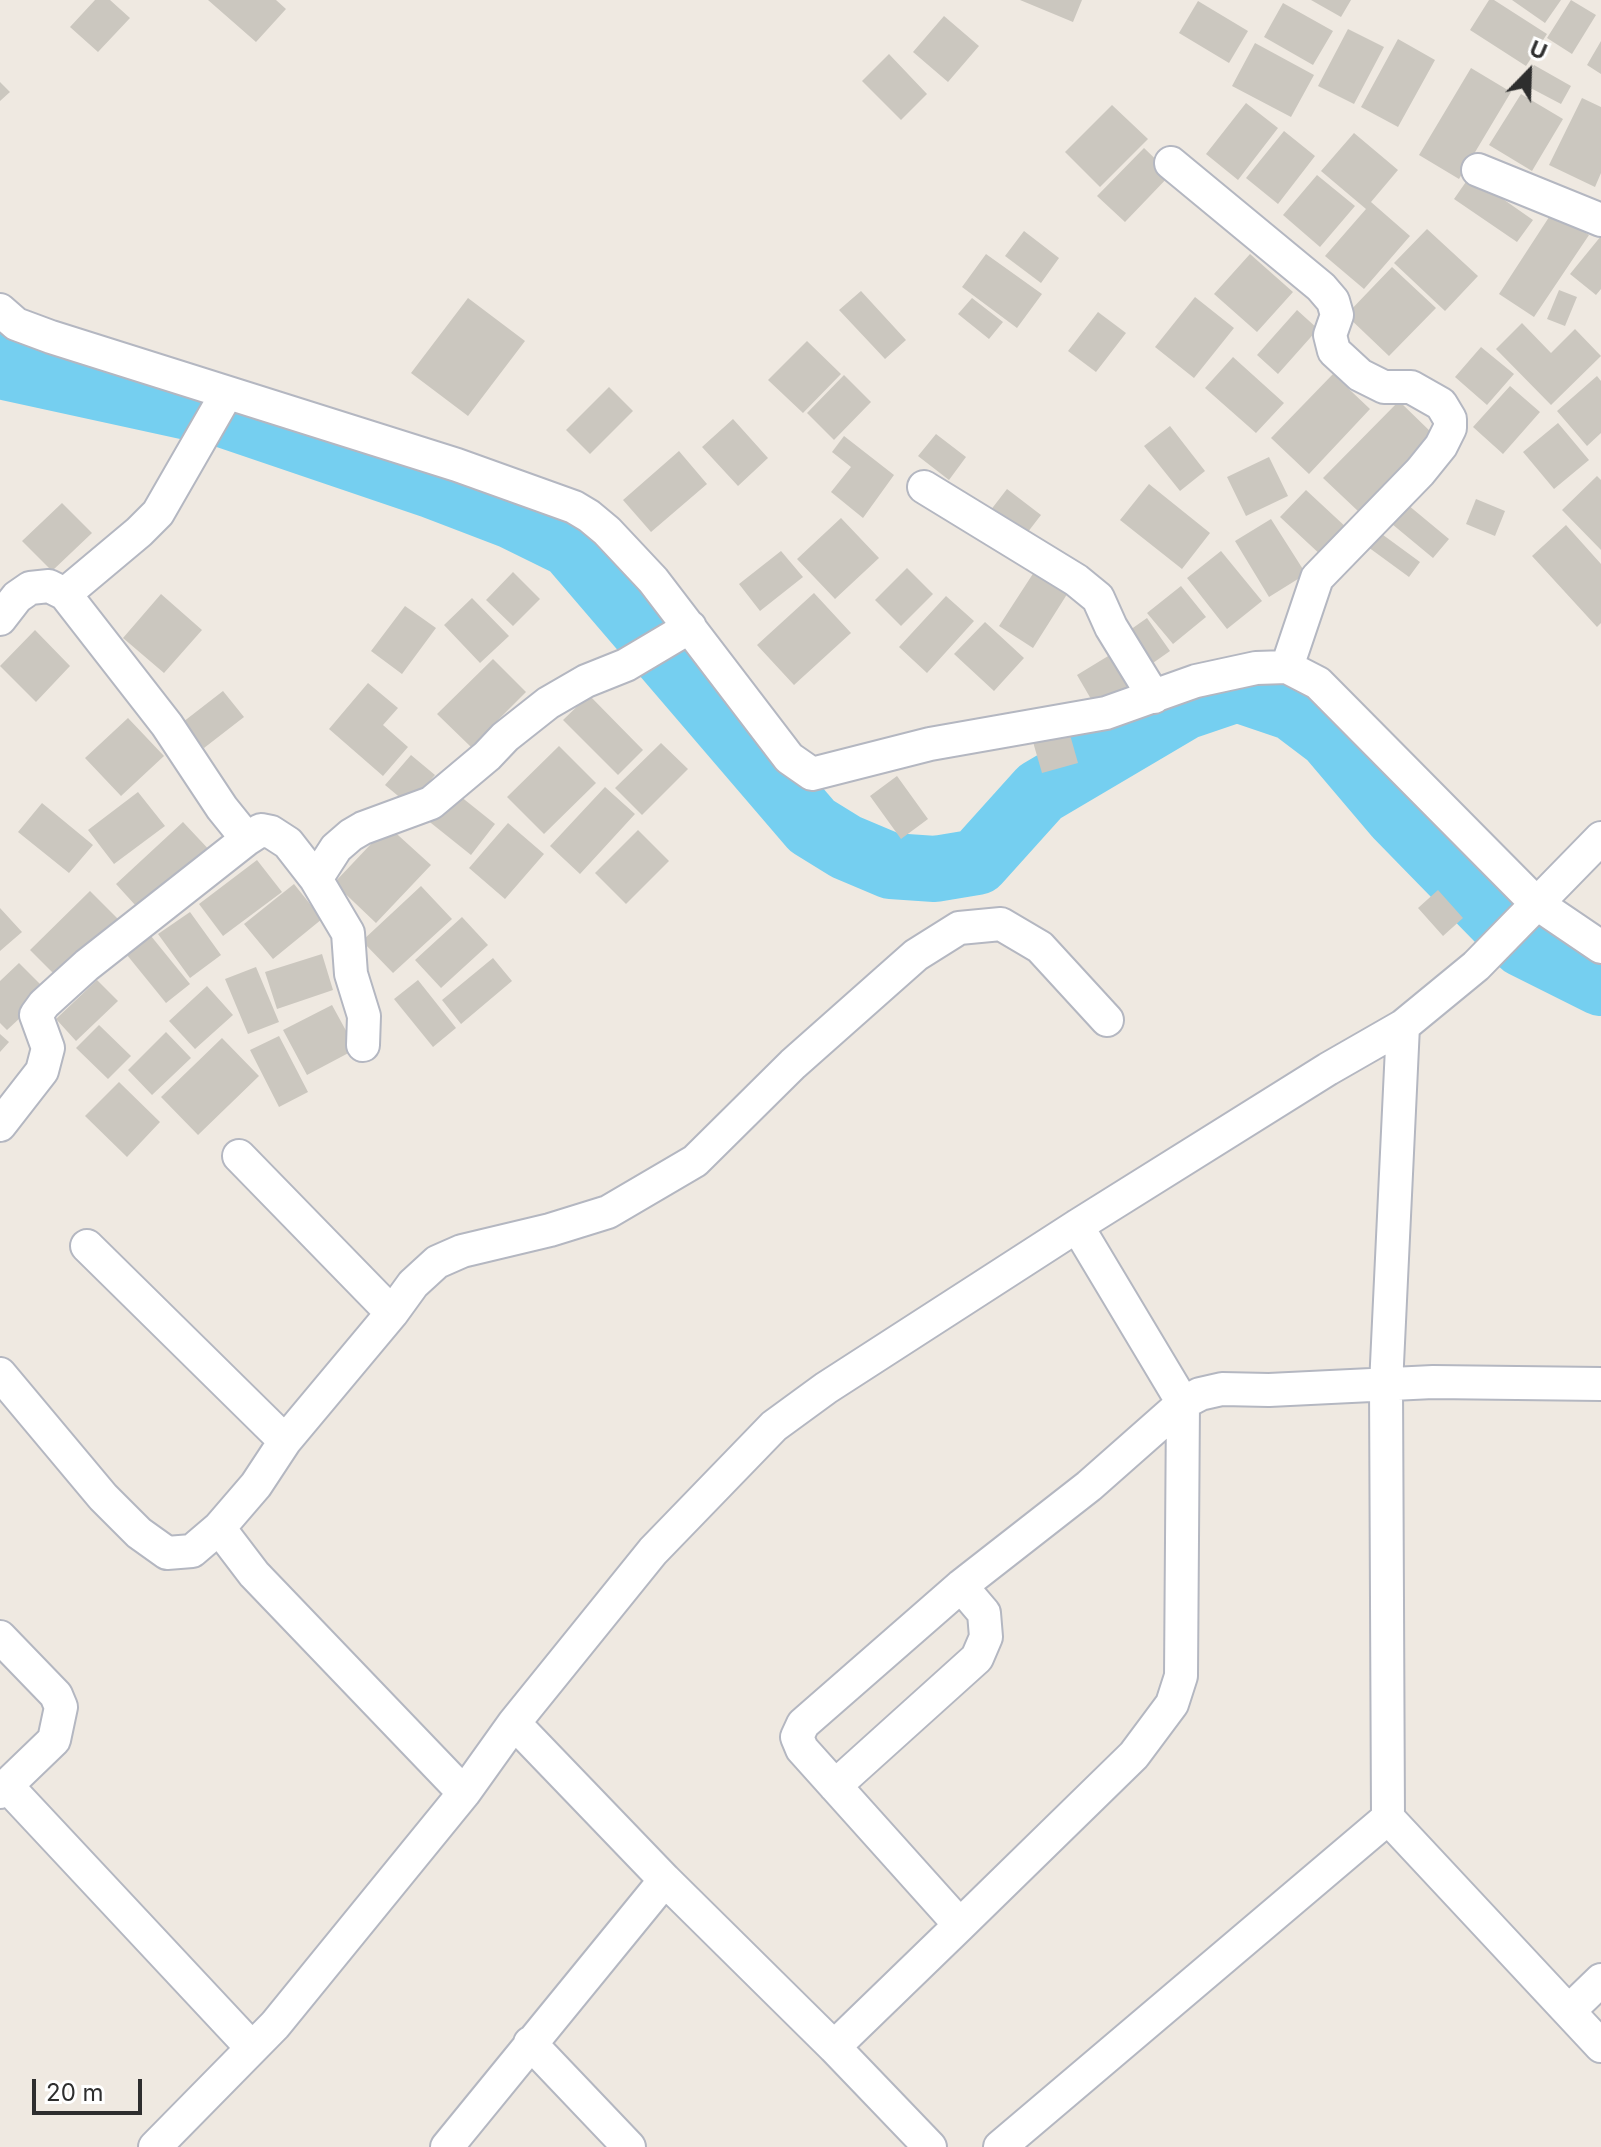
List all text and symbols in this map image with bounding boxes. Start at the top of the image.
north arrow [1489,32,1569,112]
text: U [1526,35,1551,65]
scale bar [36,2063,146,2113]
text: 20 m [46,2078,104,2107]

